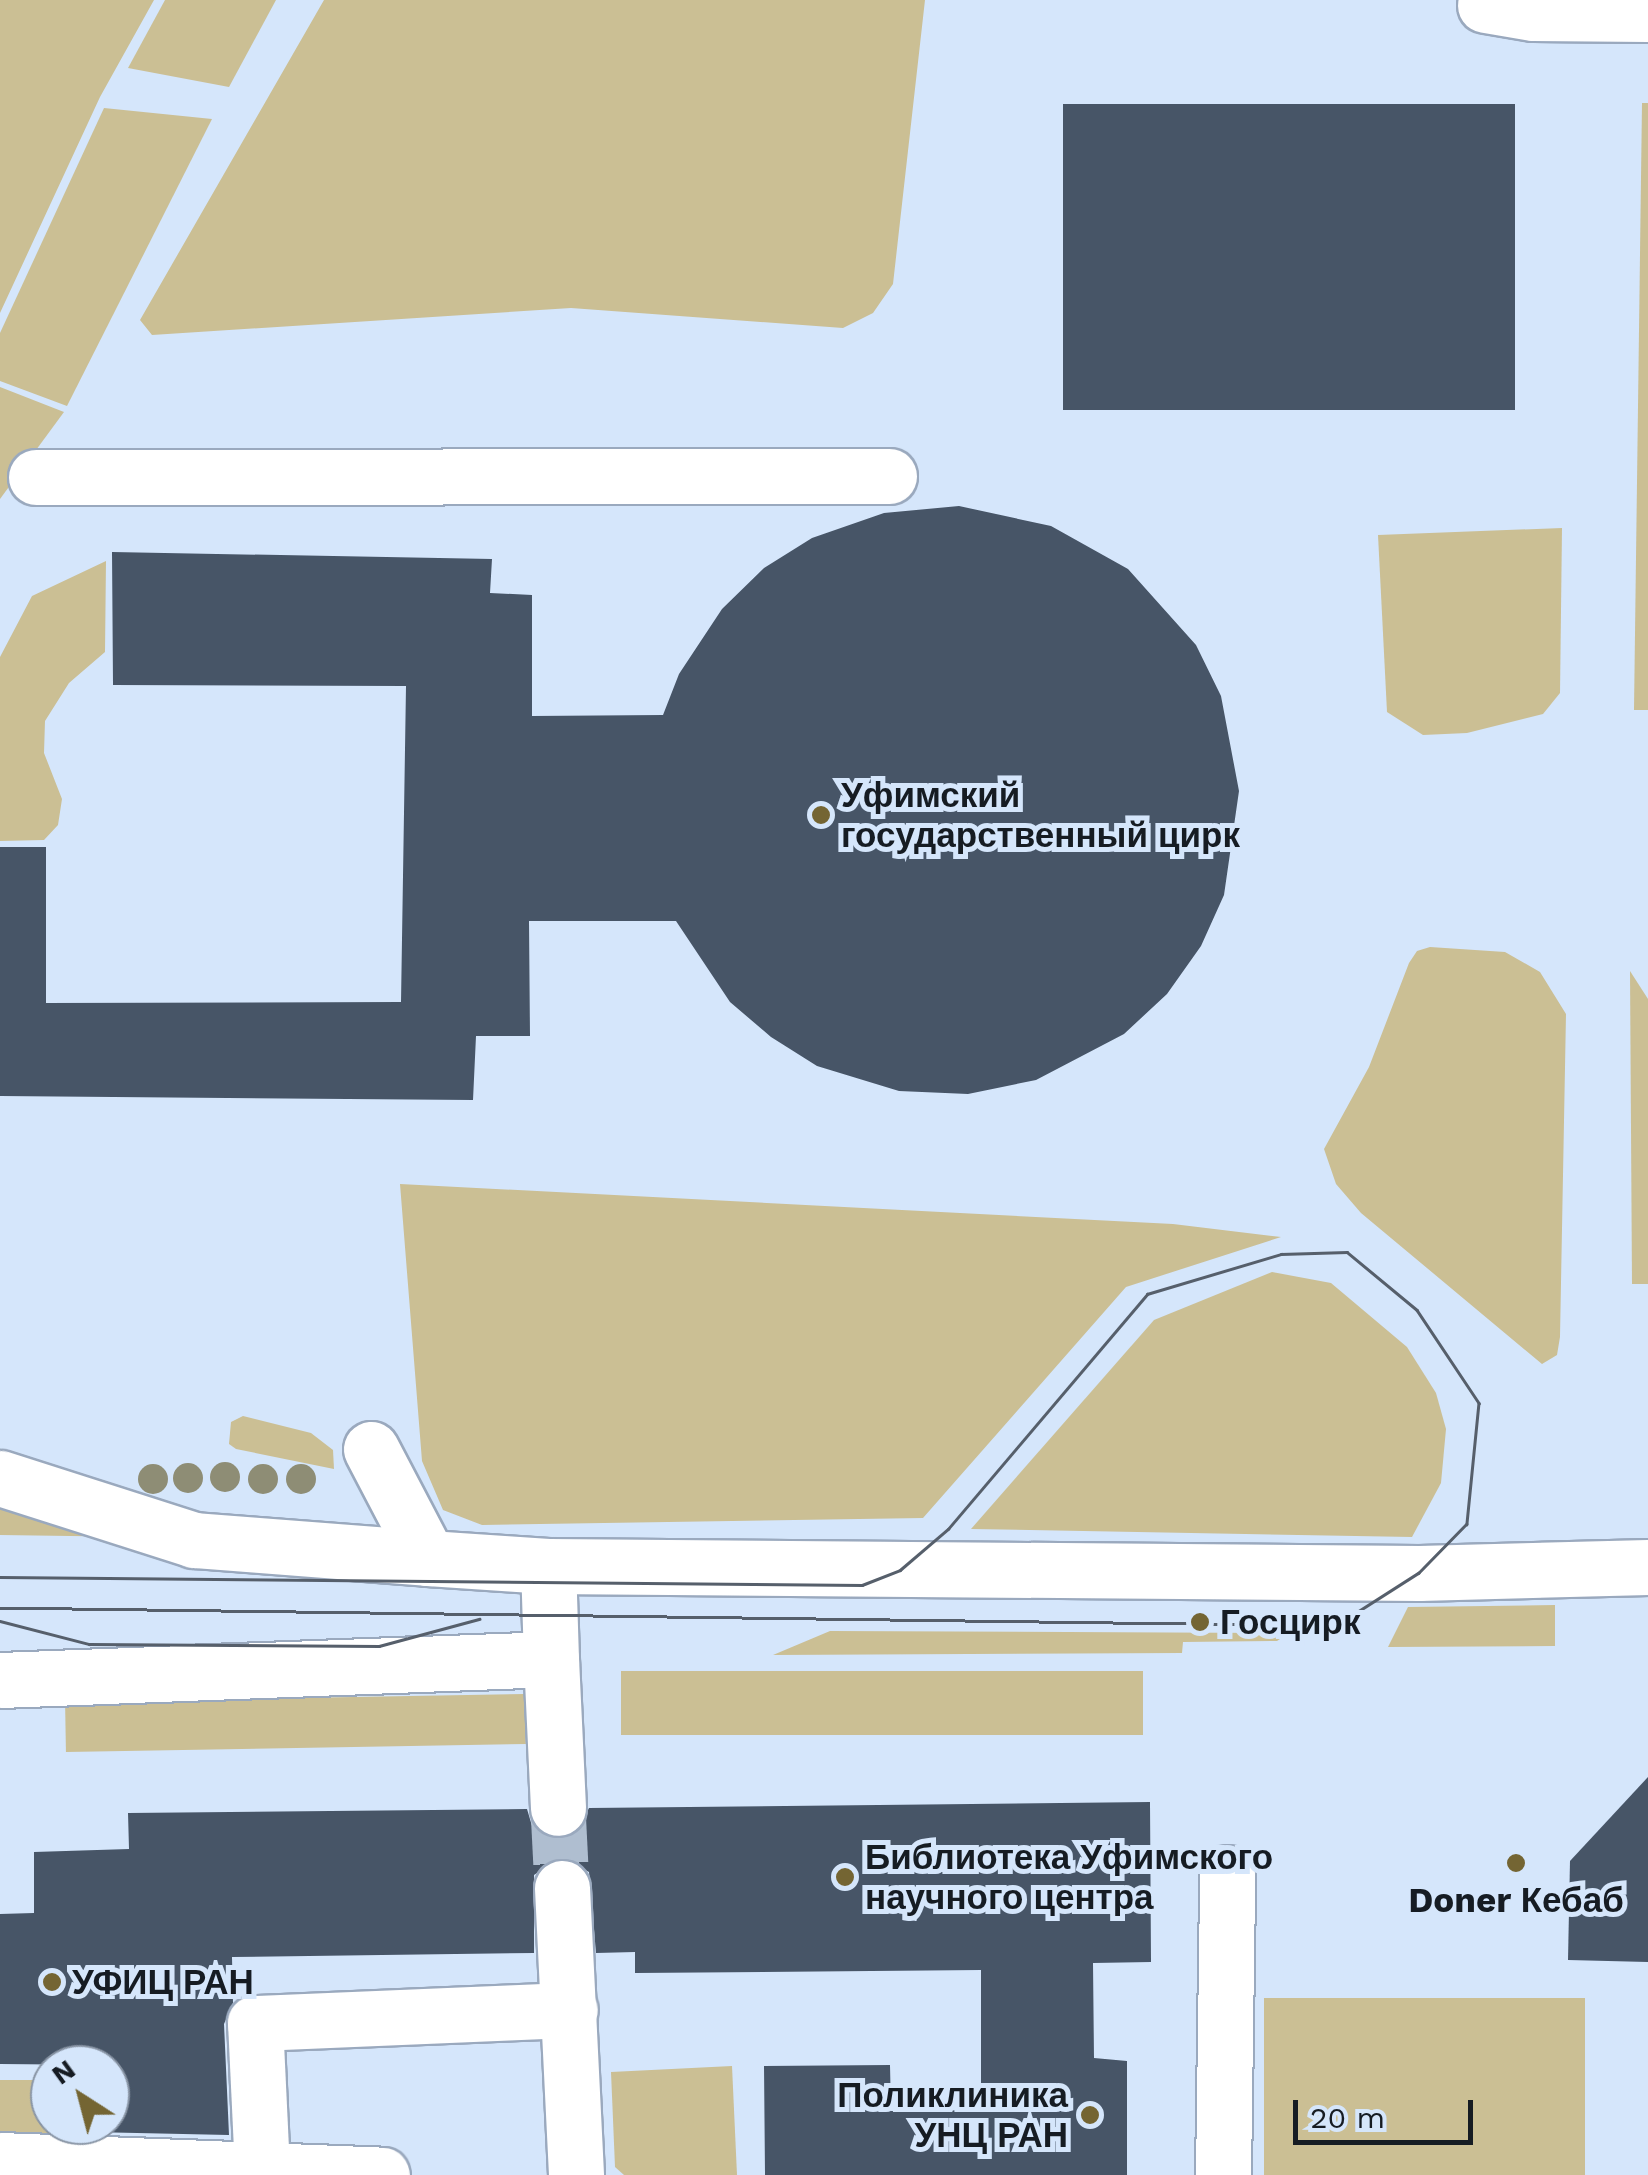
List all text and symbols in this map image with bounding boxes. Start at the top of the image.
place label: Уфимский государственный цирк [841,774,1240,856]
marker: Уфимский государственный цирк [810,804,832,826]
place label: Госцирк [1220,1601,1360,1643]
marker: Госцирк [1189,1611,1211,1633]
place label: Библиотека Уфимского научного центра [865,1836,1273,1918]
marker: Doner Кебаб [1505,1852,1527,1874]
marker: Библиотека Уфимского научного центра [834,1866,856,1888]
place label: Doner Кебаб [1408,1879,1624,1921]
place label: УФИЦ РАН [72,1961,254,2003]
marker: УФИЦ РАН [41,1971,63,1993]
north arrow [30,2045,130,2145]
text: N [45,2052,81,2091]
place label: Поликлиника УНЦ РАН [837,2074,1068,2156]
scale bar [1298,2080,1478,2142]
text: 20 m [1310,2100,1385,2135]
marker: Поликлиника УНЦ РАН [1077,2102,1103,2128]

